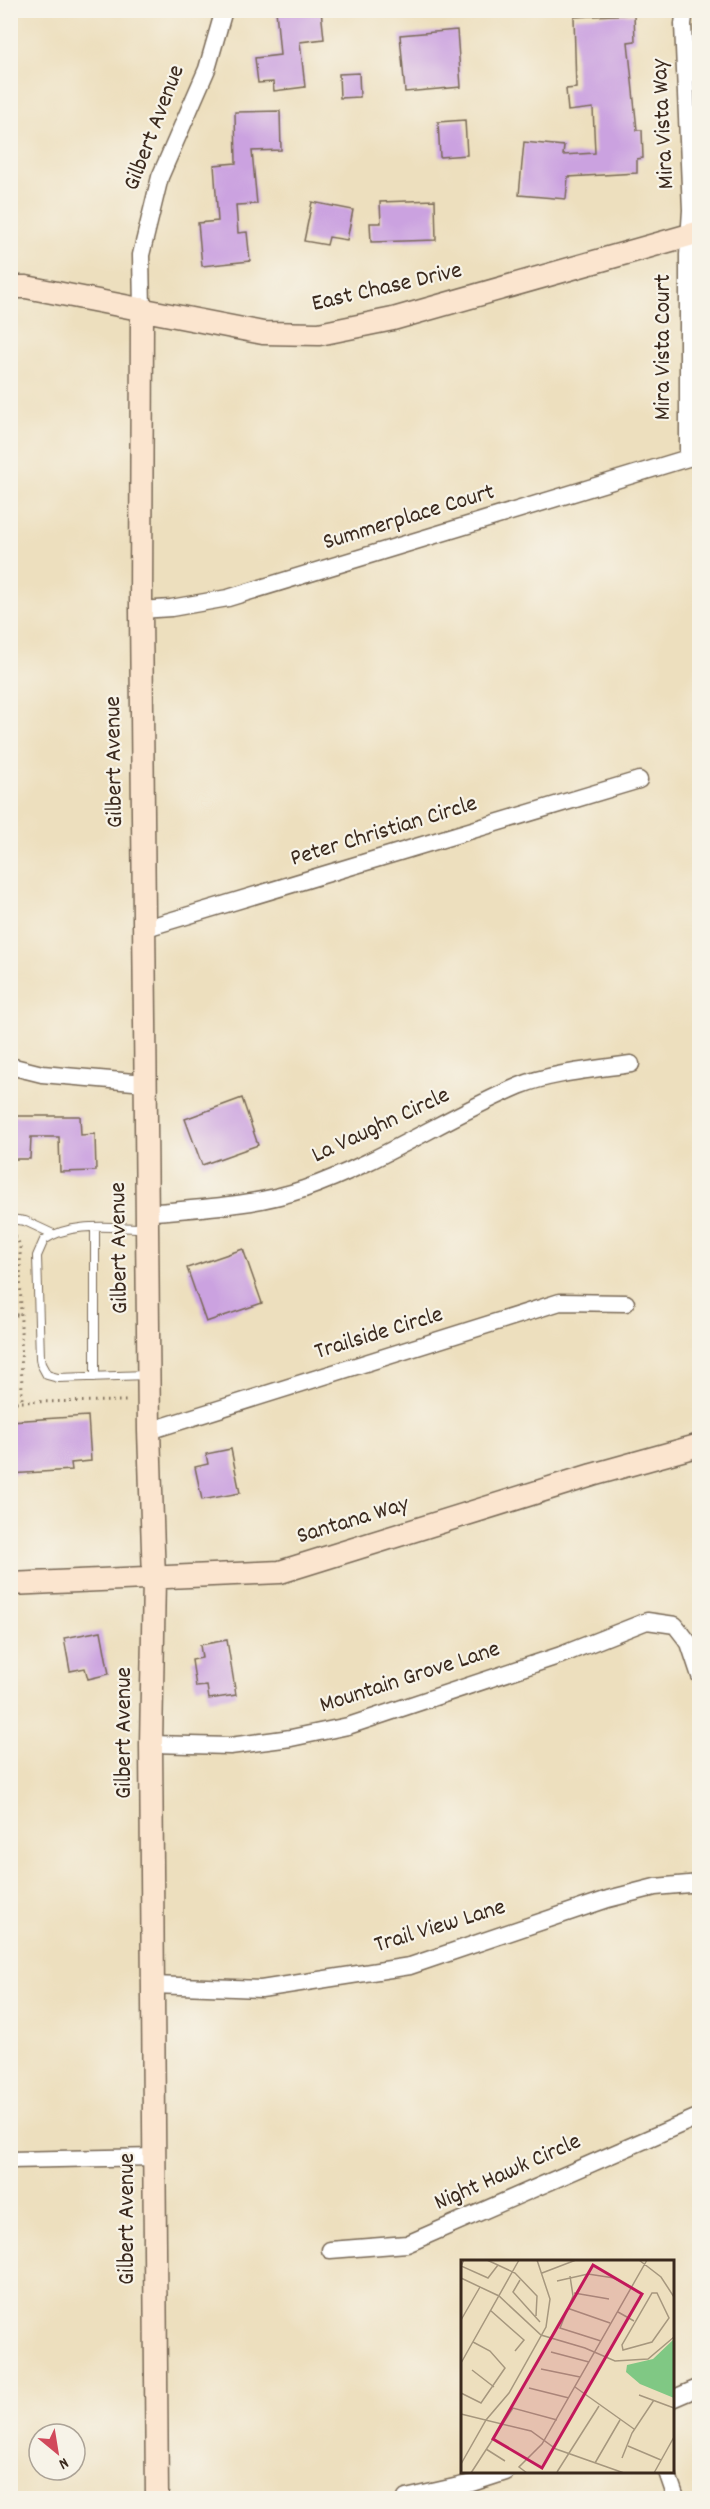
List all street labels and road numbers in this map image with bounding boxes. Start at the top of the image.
street label: Mira Vista Way [644,57,684,190]
street label: Gilbert Avenue [115,60,195,196]
street label: East Chase Drive [309,254,465,322]
street label: Mira Vista Court [647,274,681,420]
street label: Summerplace Court [319,476,499,560]
street label: Gilbert Avenue [97,696,133,828]
street label: Peter Christian Circle [286,787,482,877]
street label: La Vaughn Circle [306,1079,456,1173]
street label: Gilbert Avenue [102,1182,138,1314]
street label: Trailside Circle [311,1298,447,1370]
street label: Santana Way [293,1487,414,1554]
street label: Mountain Grove Lane [315,1633,505,1723]
street label: Gilbert Avenue [108,1667,142,1799]
street label: Trail View Lane [370,1891,510,1963]
street label: Night Hawk Circle [429,2125,587,2221]
street label: Gilbert Avenue [111,2153,145,2285]

